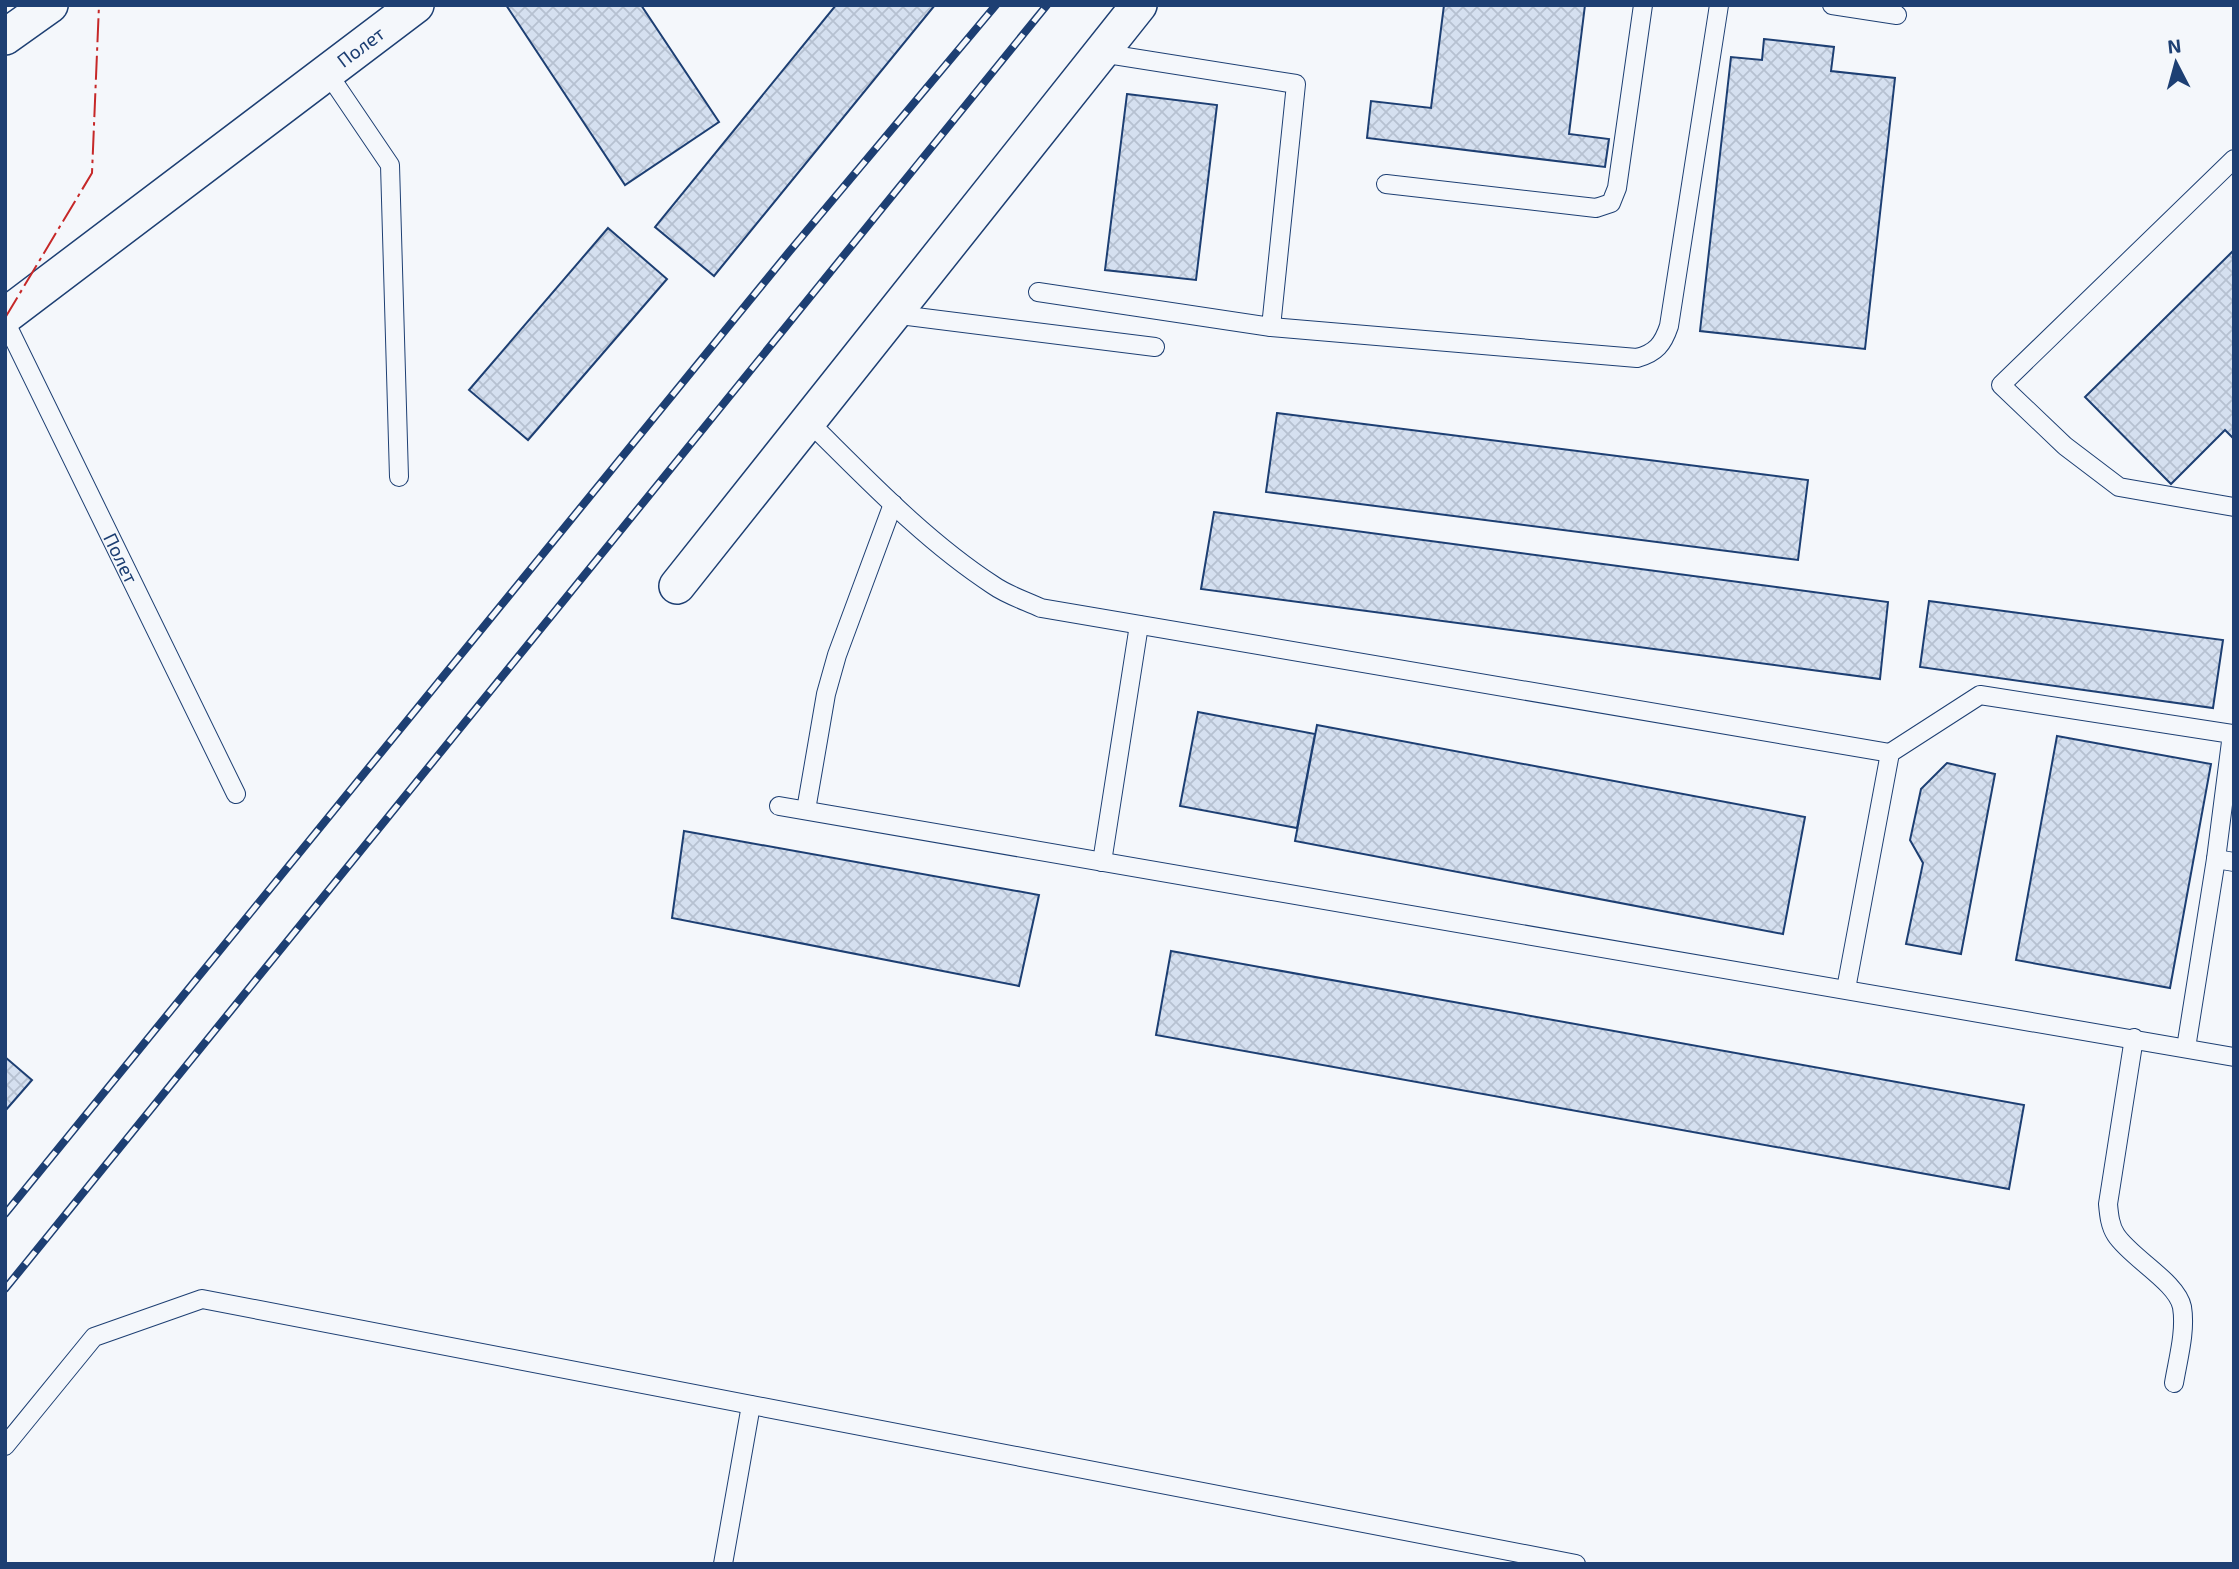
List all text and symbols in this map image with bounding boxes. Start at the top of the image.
street label: Полет [332,21,389,72]
north arrow [2141,28,2211,98]
text: N [2166,33,2182,58]
street label: Полет [99,529,143,587]

